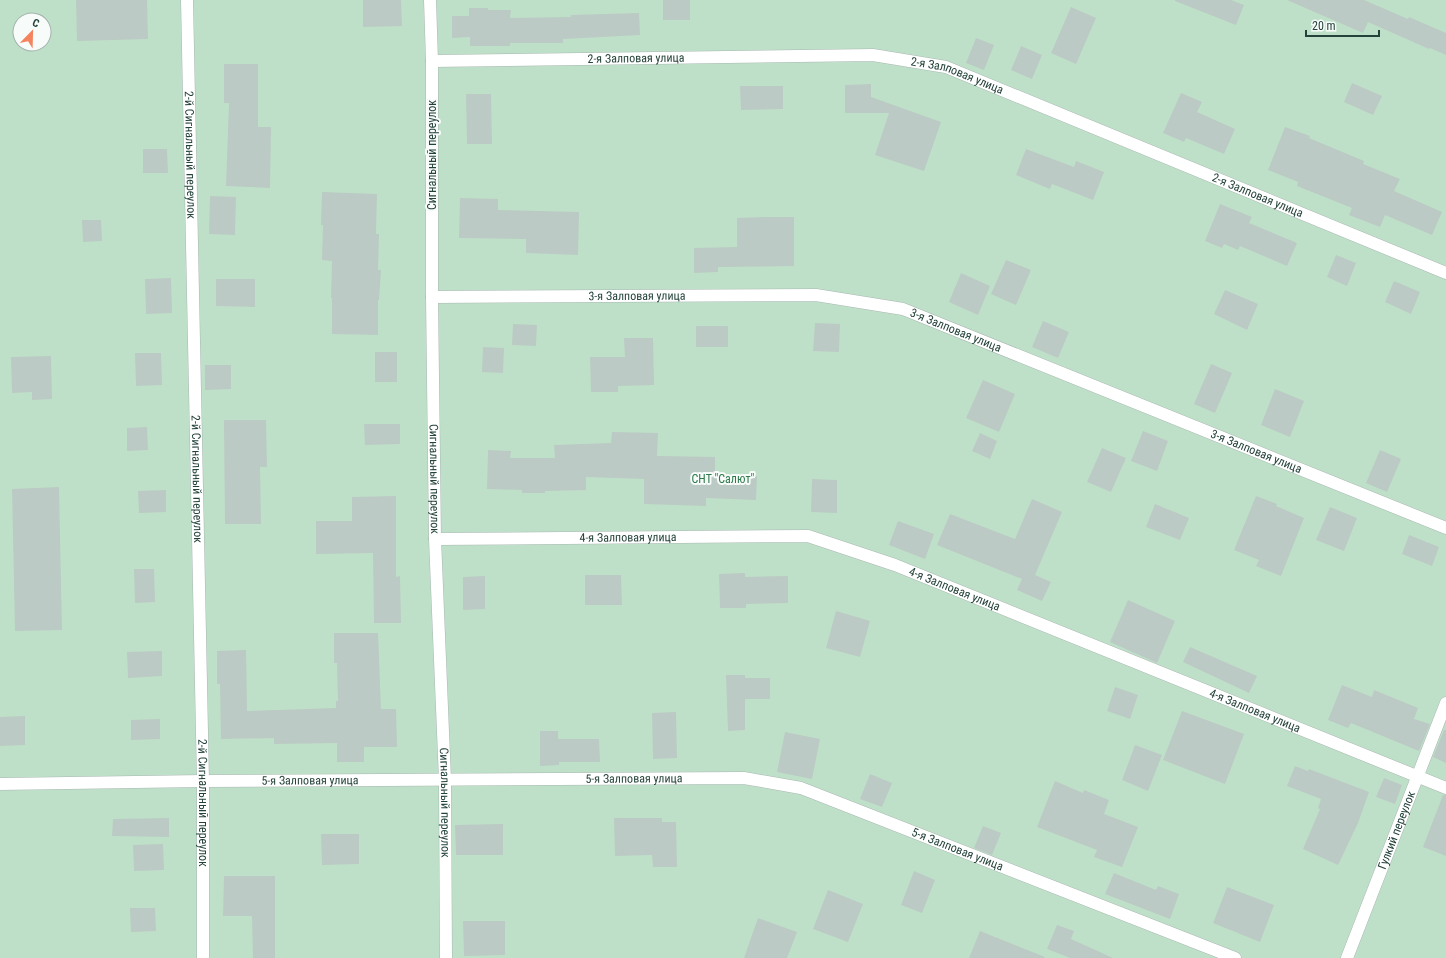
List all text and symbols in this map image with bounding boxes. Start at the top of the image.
north arrow [12,12,52,52]
scale bar [1306,12,1379,38]
text: С [30,16,41,30]
text: 20 m [1312,19,1336,33]
street label: 2-я Залповая улица [587,51,685,66]
street label: 2-я Залповая улица [910,54,1006,97]
street label: 2-й Сигнальный переулок [182,91,198,219]
street label: Сигнальный переулок [425,100,439,210]
street label: 2-я Залповая улица [1210,170,1305,220]
street label: 3-я Залповая улица [588,289,686,303]
street label: 3-я Залповая улица [908,306,1004,355]
street label: 2-й Сигнальный переулок [189,415,205,543]
street label: Сигнальный переулок [427,424,442,534]
street label: 3-я Залповая улица [1209,427,1304,476]
park label: СНТ "Салют" [692,472,755,486]
street label: 4-я Залповая улица [579,530,677,545]
street label: 4-я Залповая улица [907,564,1002,614]
street label: 4-я Залповая улица [1207,686,1303,735]
street label: 2-й Сигнальный переулок [195,739,210,867]
street label: Сигнальный переулок [437,747,452,858]
street label: 5-я Залповая улица [585,771,683,786]
street label: 5-я Залповая улица [261,773,359,788]
street label: Гулкий переулок [1375,789,1418,871]
street label: 5-я Залповая улица [910,825,1006,874]

